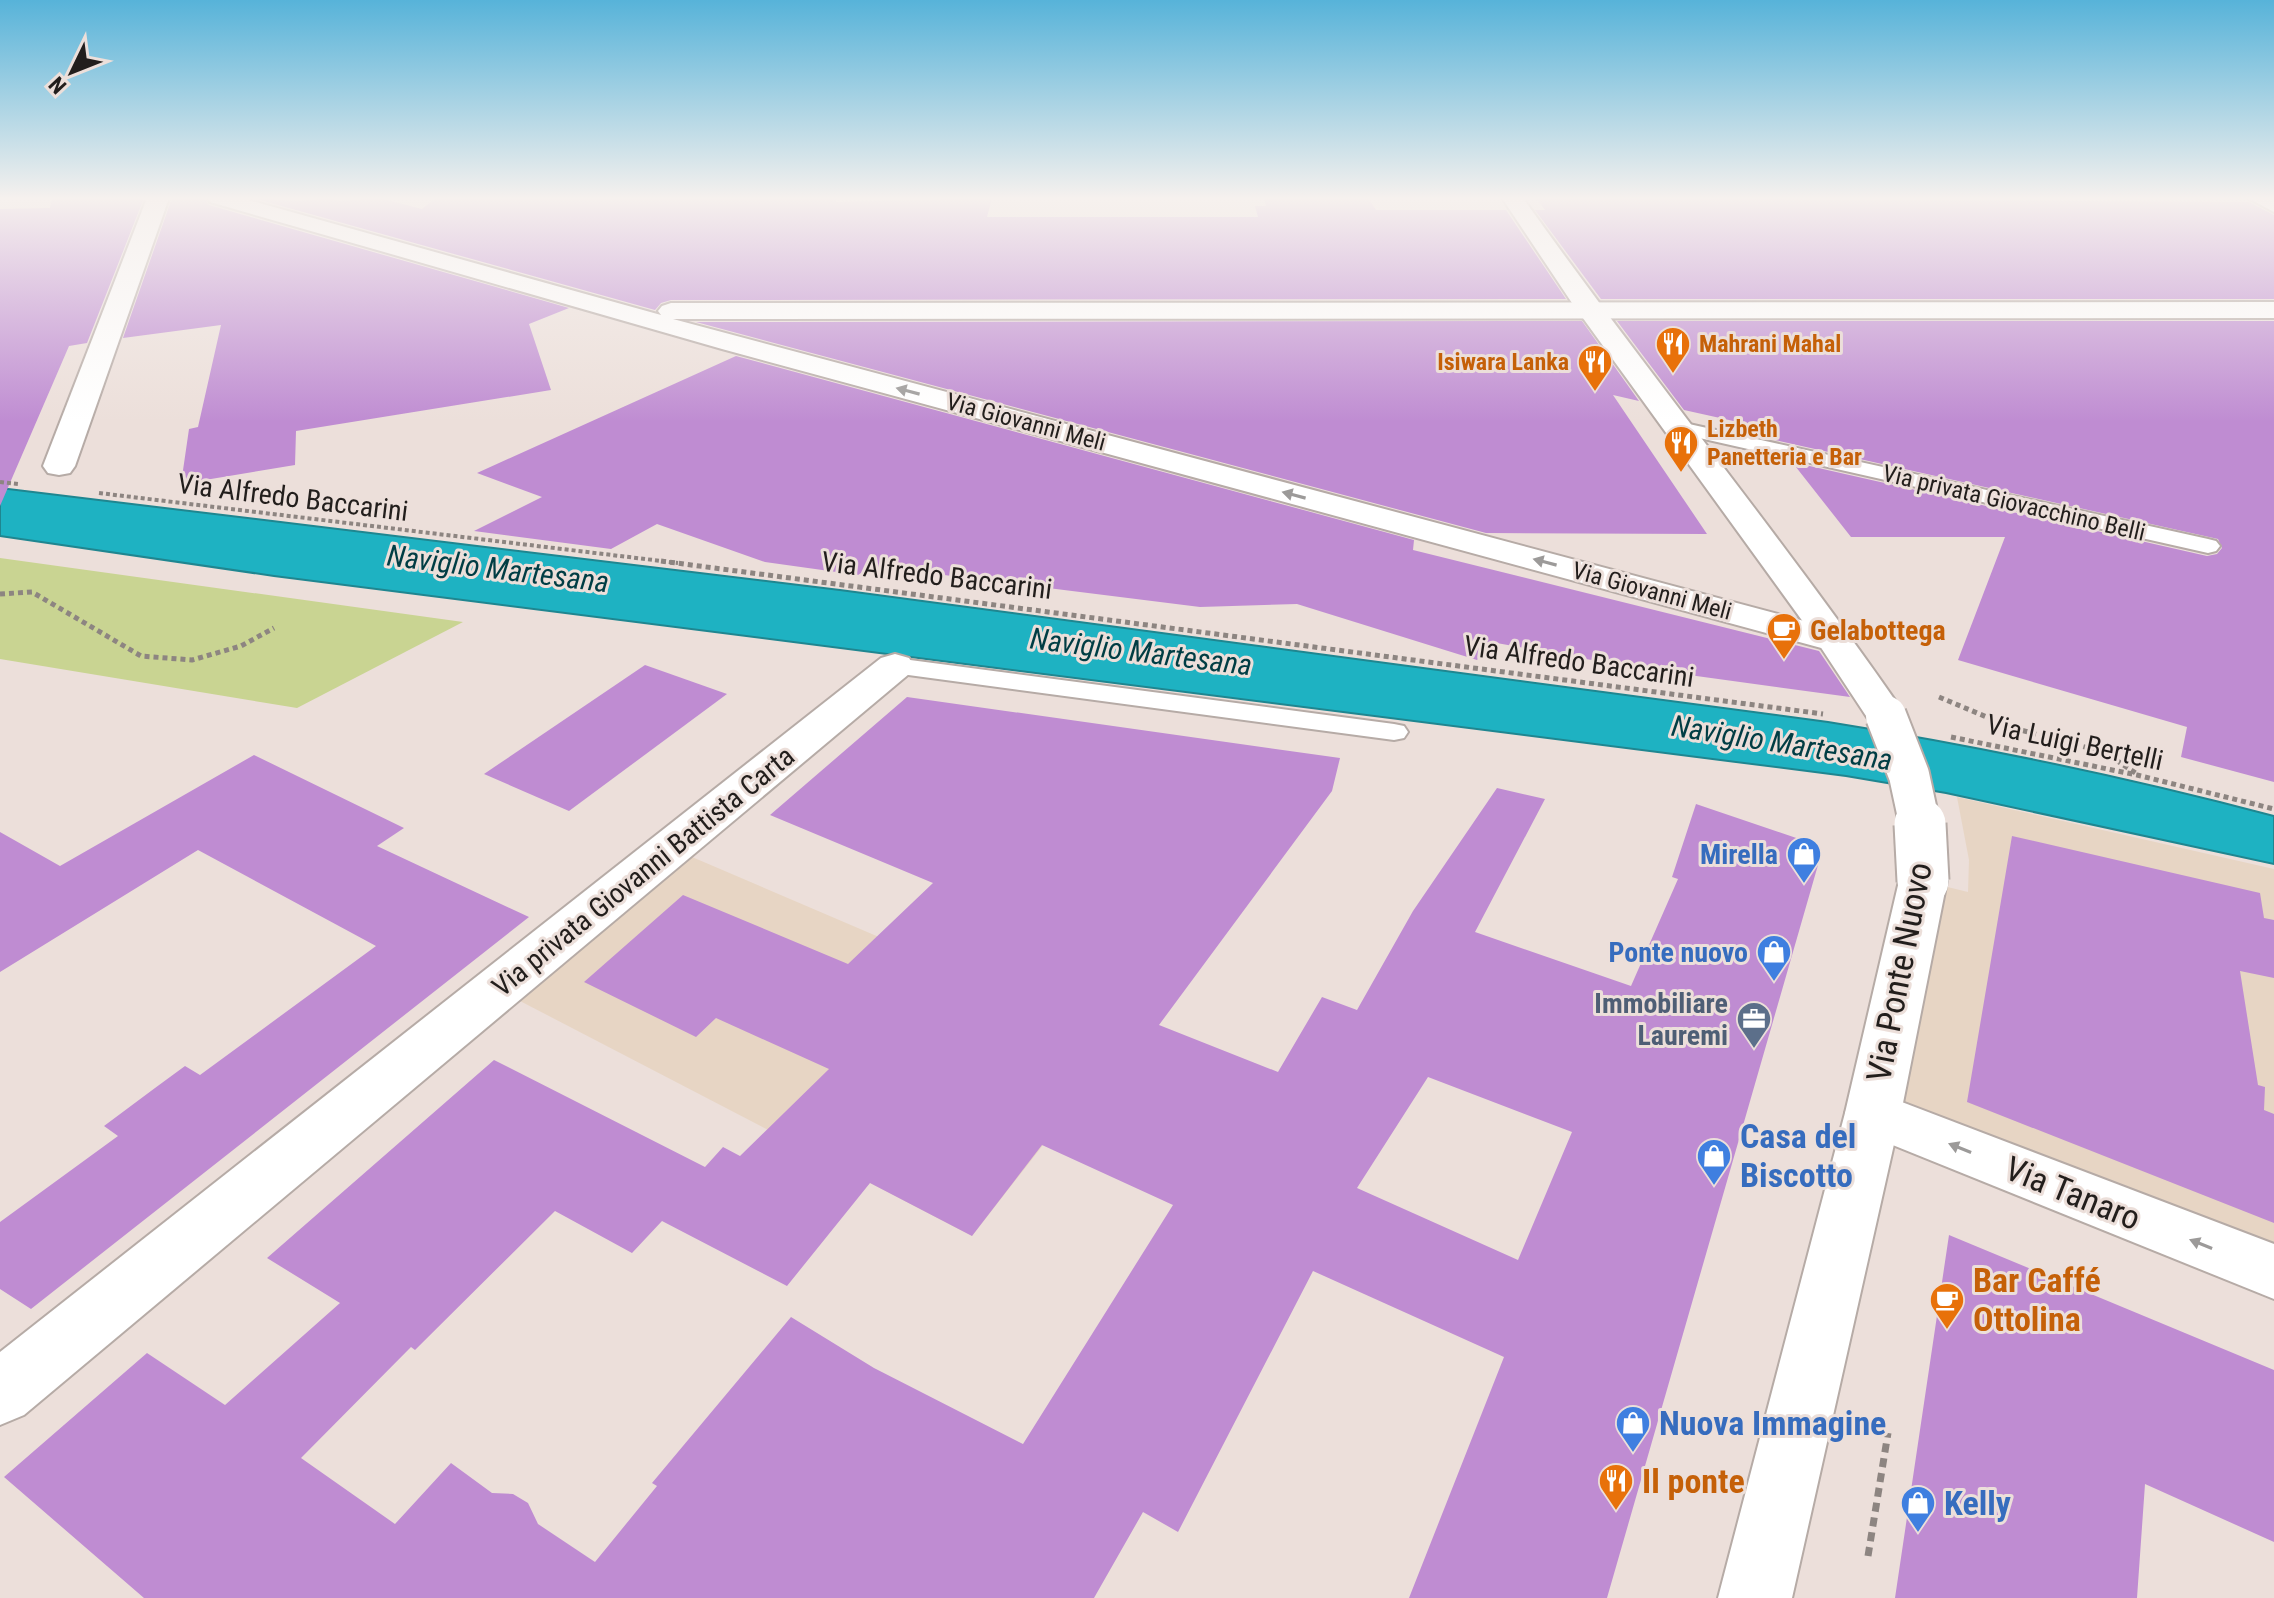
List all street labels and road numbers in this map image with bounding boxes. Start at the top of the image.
street label: Via Giovanni Meli [943,387,1109,457]
street label: Via privata Giovacchino Belli [1880,459,2148,547]
street label: Via Alfredo Baccarini [176,467,410,528]
street label: Via Alfredo Baccarini [820,545,1054,606]
street label: Via Giovanni Meli [1569,556,1735,626]
street label: Via Alfredo Baccarini [1462,629,1696,694]
street label: Via Luigi Bertelli [1984,708,2166,777]
street label: Via privata Giovanni Battista Carta [486,739,801,1003]
street label: Via Ponte Nuovo [1858,859,1940,1085]
street label: Via Tanaro [2000,1148,2146,1238]

